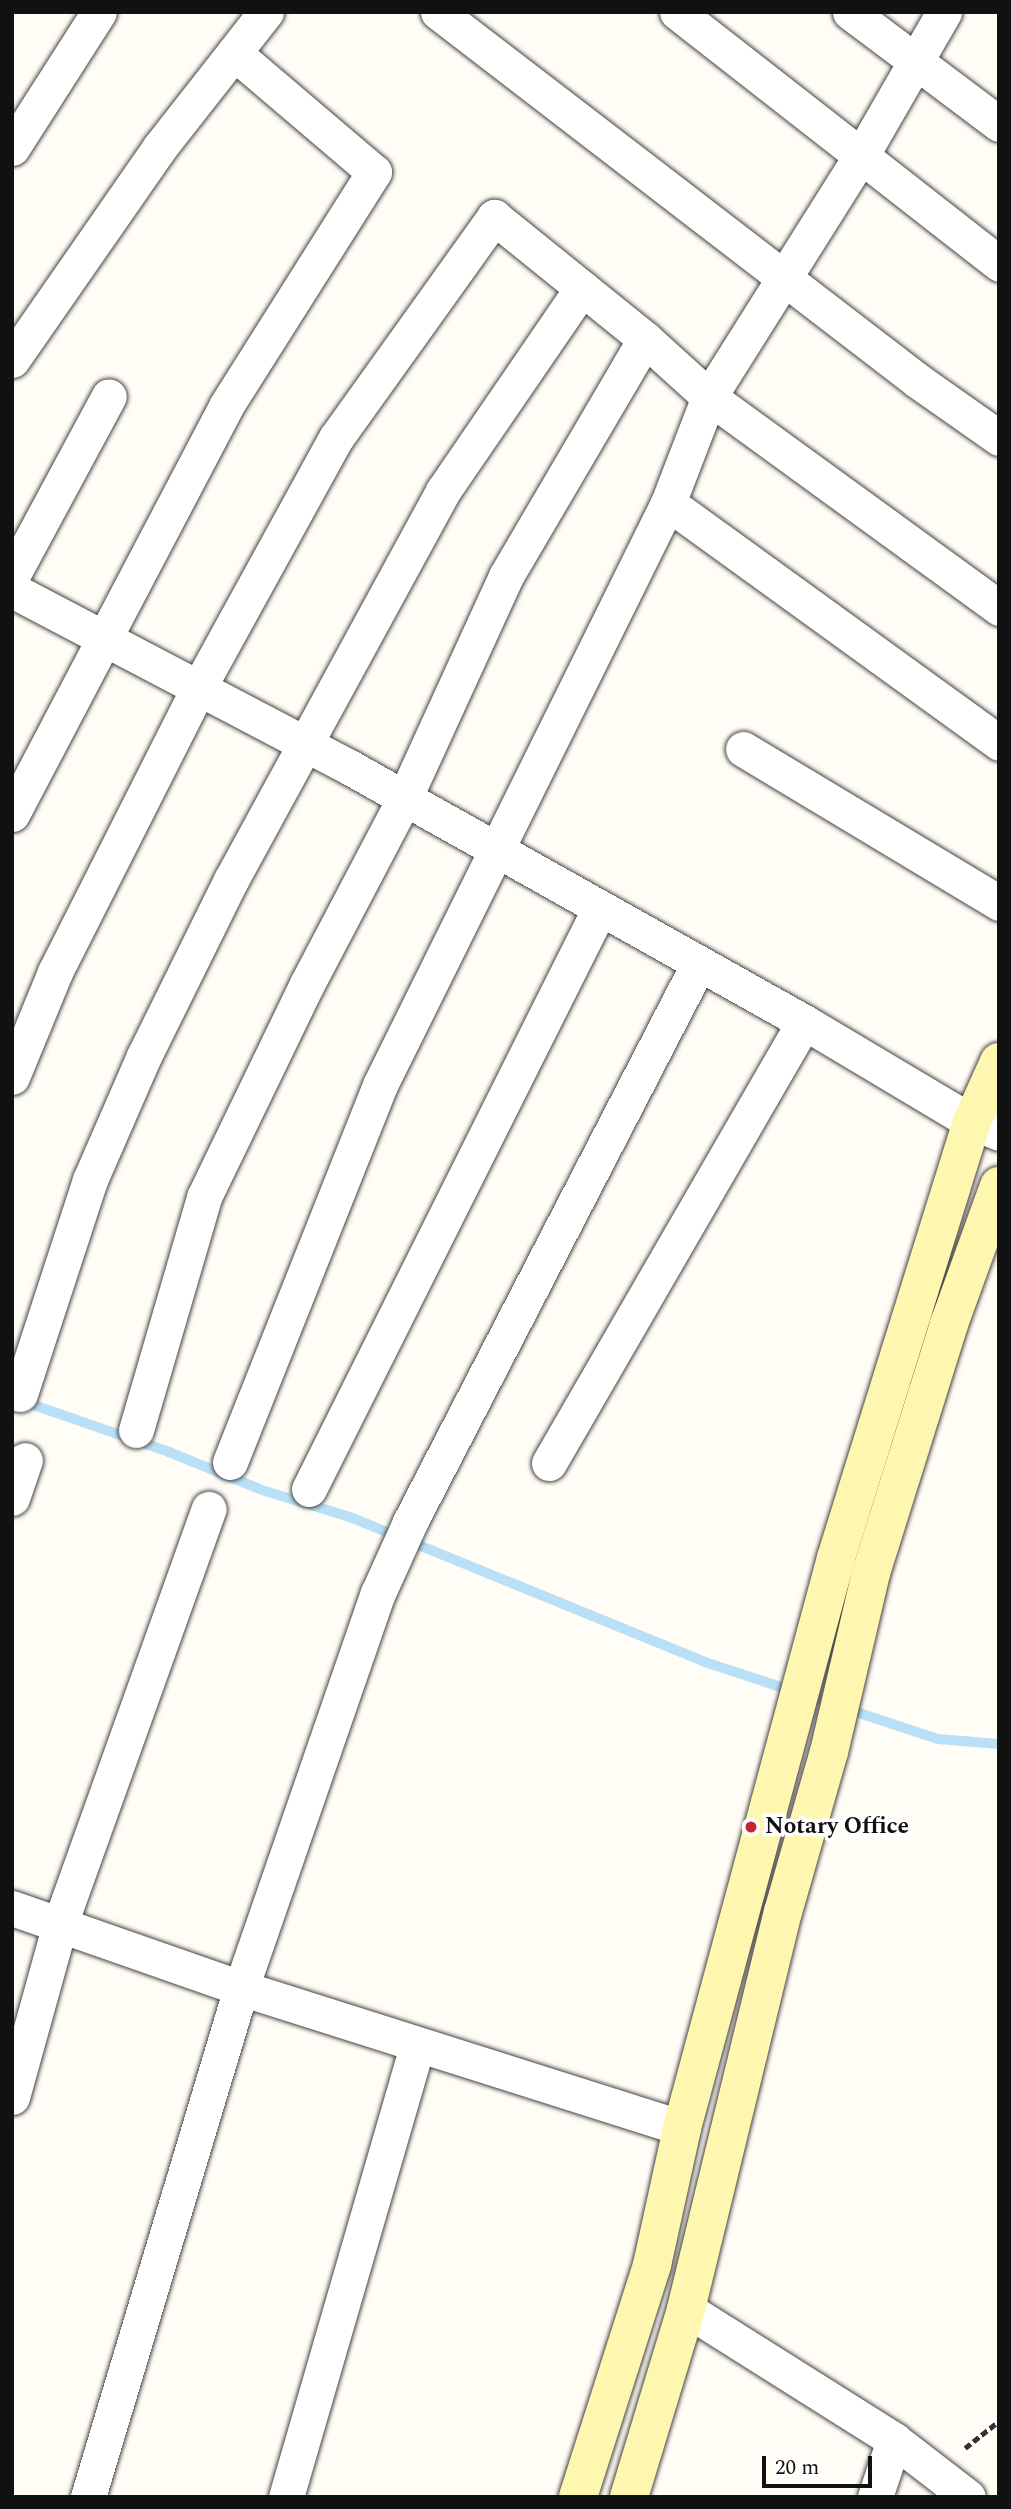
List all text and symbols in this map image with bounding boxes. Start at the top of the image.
place label: Notary Office [765,1813,909,1841]
marker: Notary Office [743,1819,759,1835]
scale bar [766,2442,876,2486]
text: 20 m [775,2452,819,2484]

